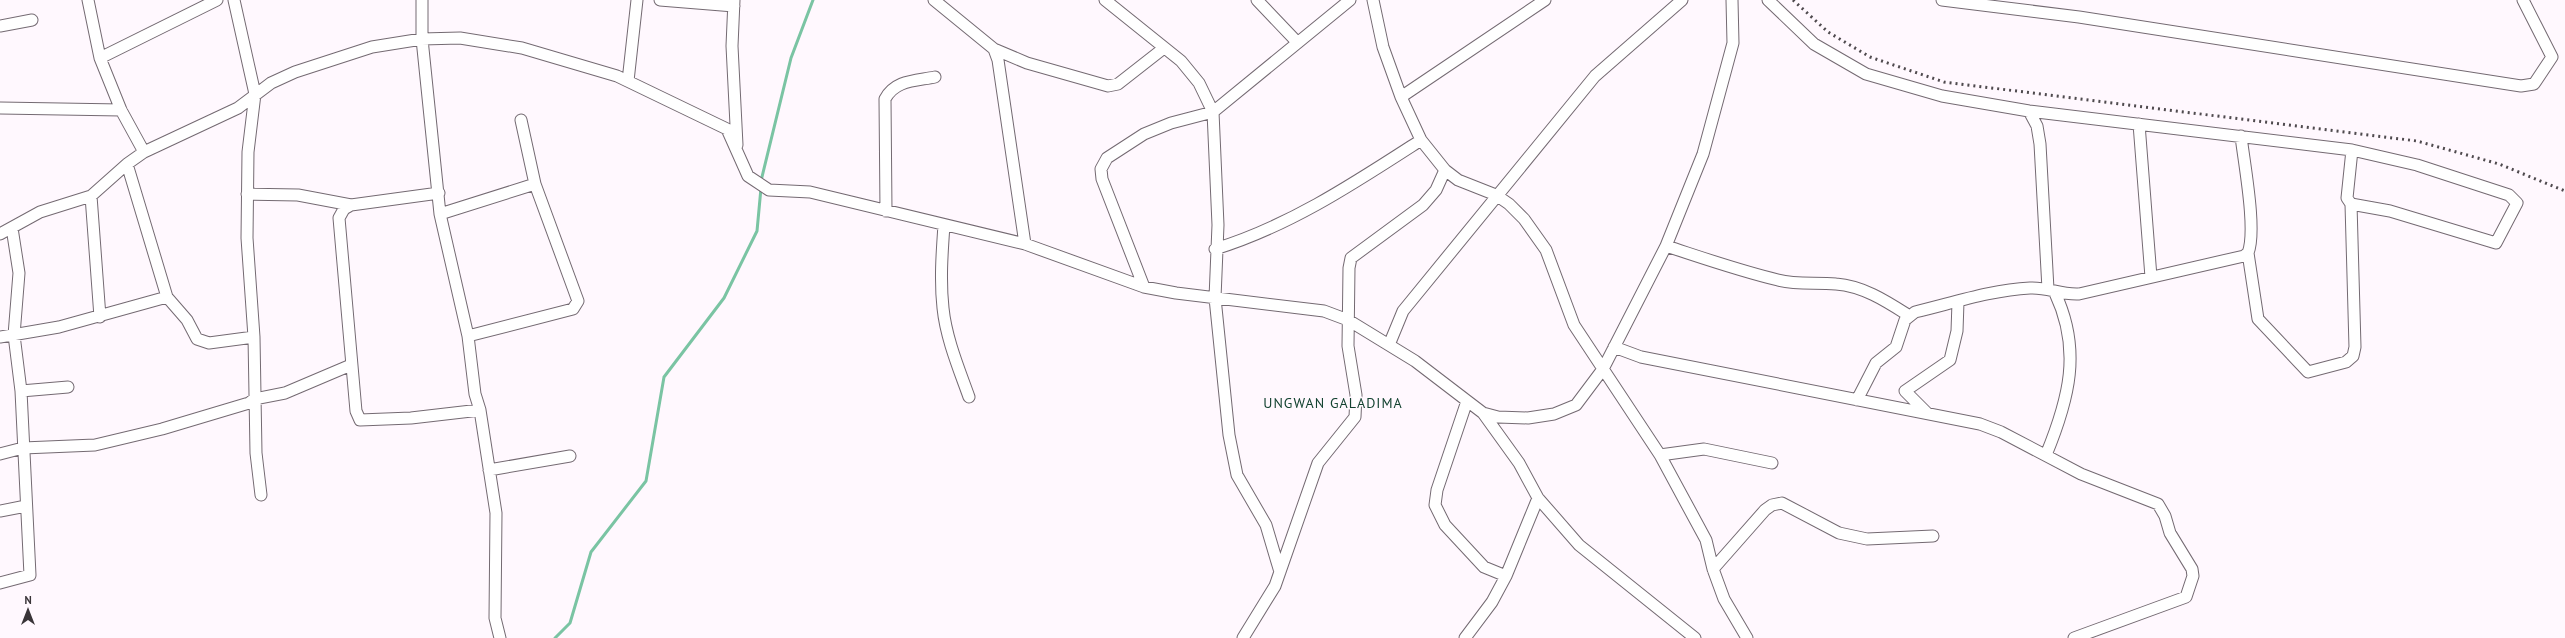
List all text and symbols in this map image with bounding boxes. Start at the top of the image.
district label: UNGWAN GALADIMA [1263,394,1403,412]
north arrow [8,590,48,630]
text: N [24,593,32,607]

